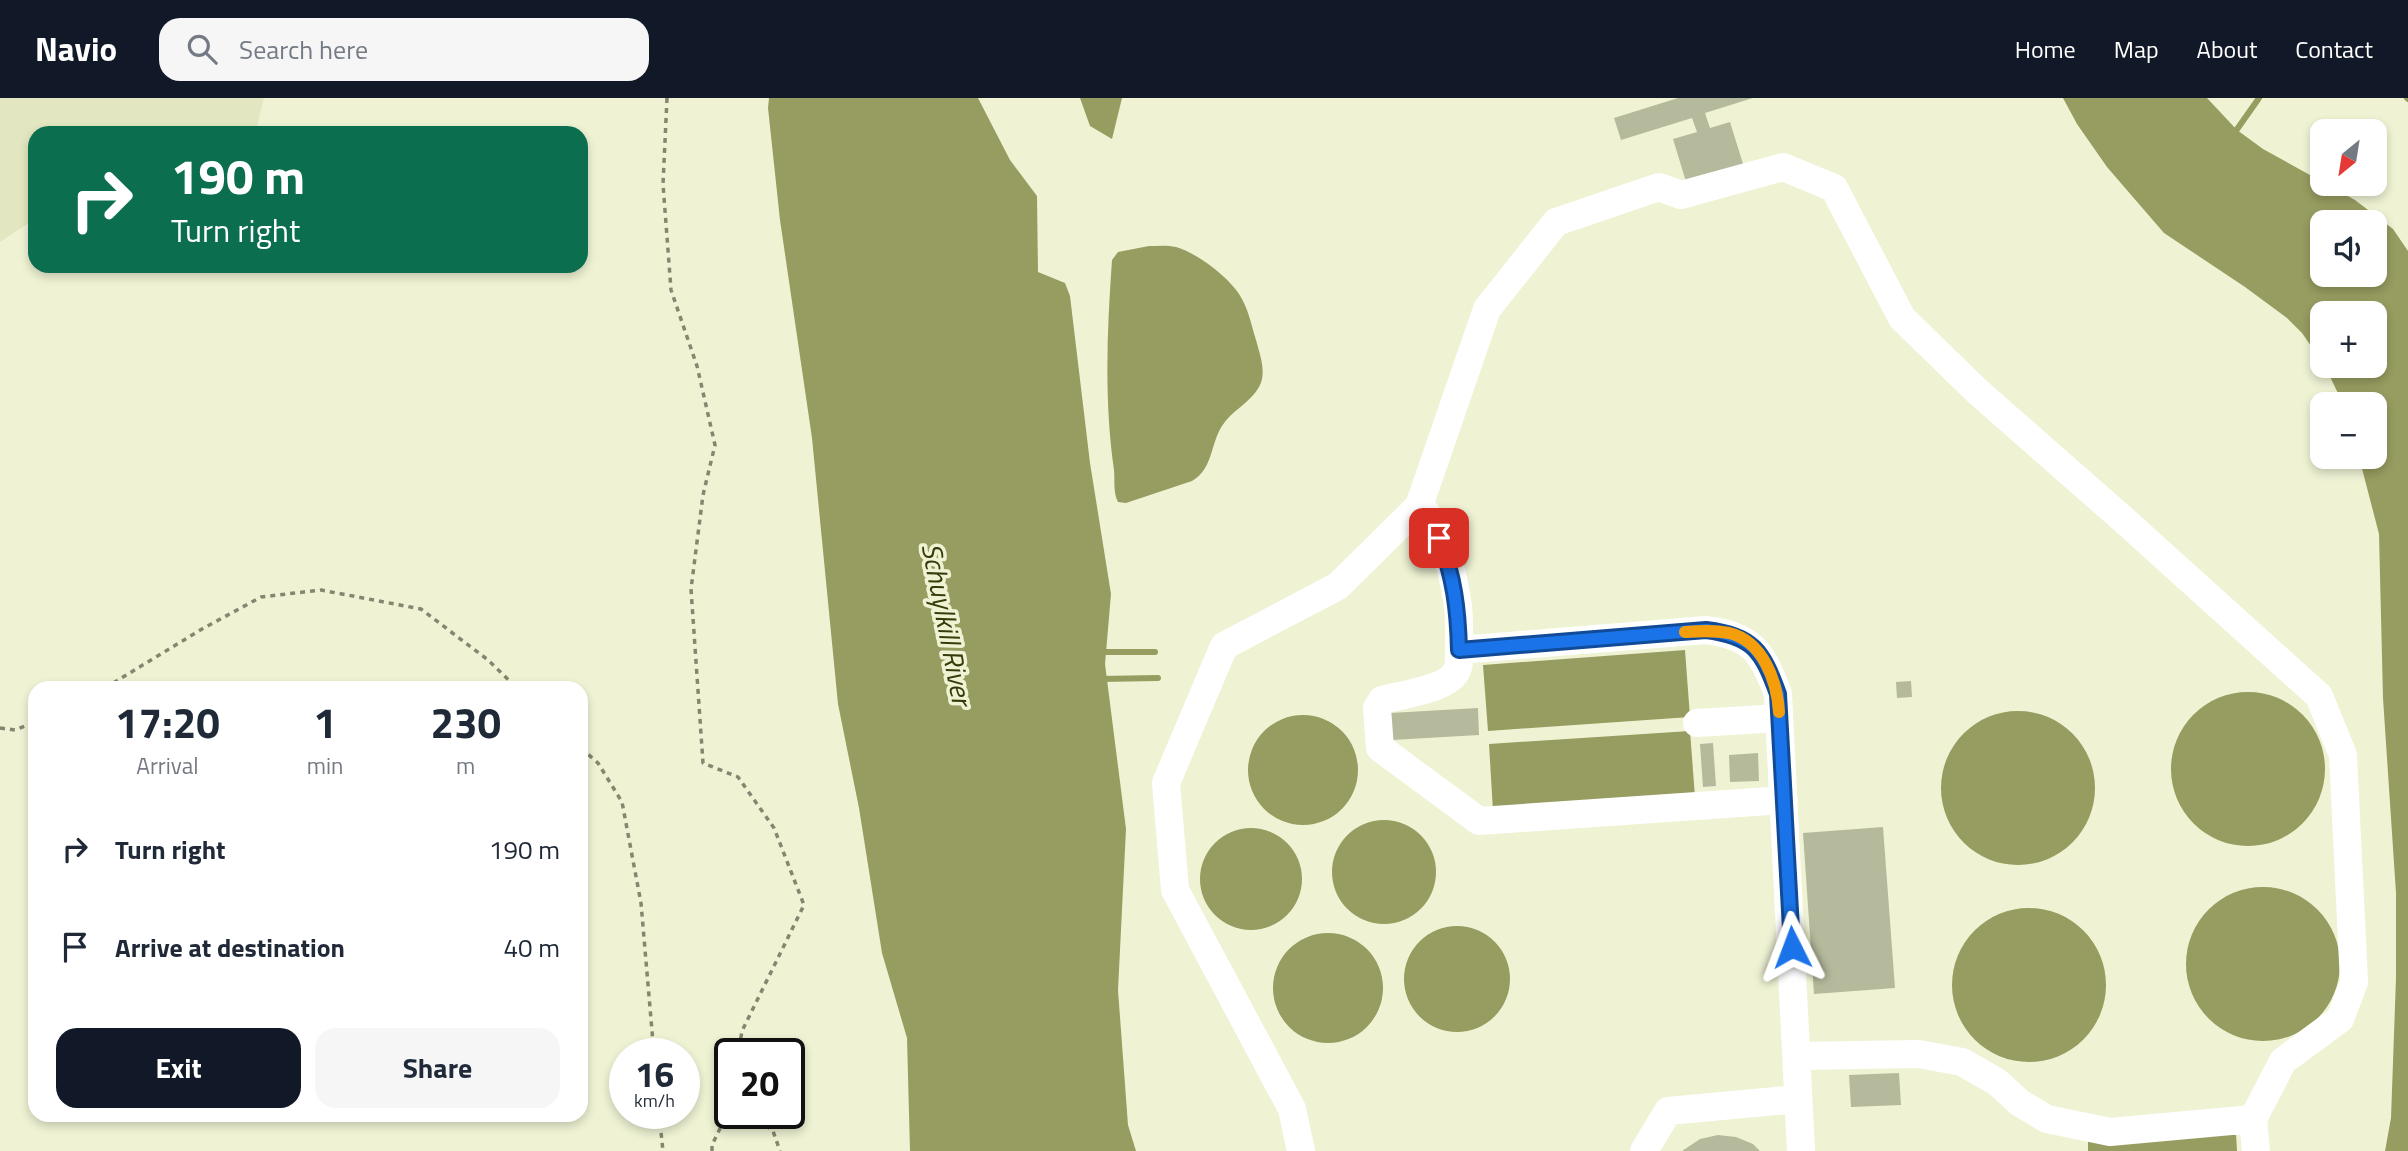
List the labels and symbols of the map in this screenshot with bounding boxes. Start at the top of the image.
north arrow [2310,119,2387,196]
pin [1409,508,1469,568]
water label: Schuylkill River [911,539,985,712]
position arrow [1755,910,1829,984]
speed limit sign: 20 [714,1038,805,1129]

